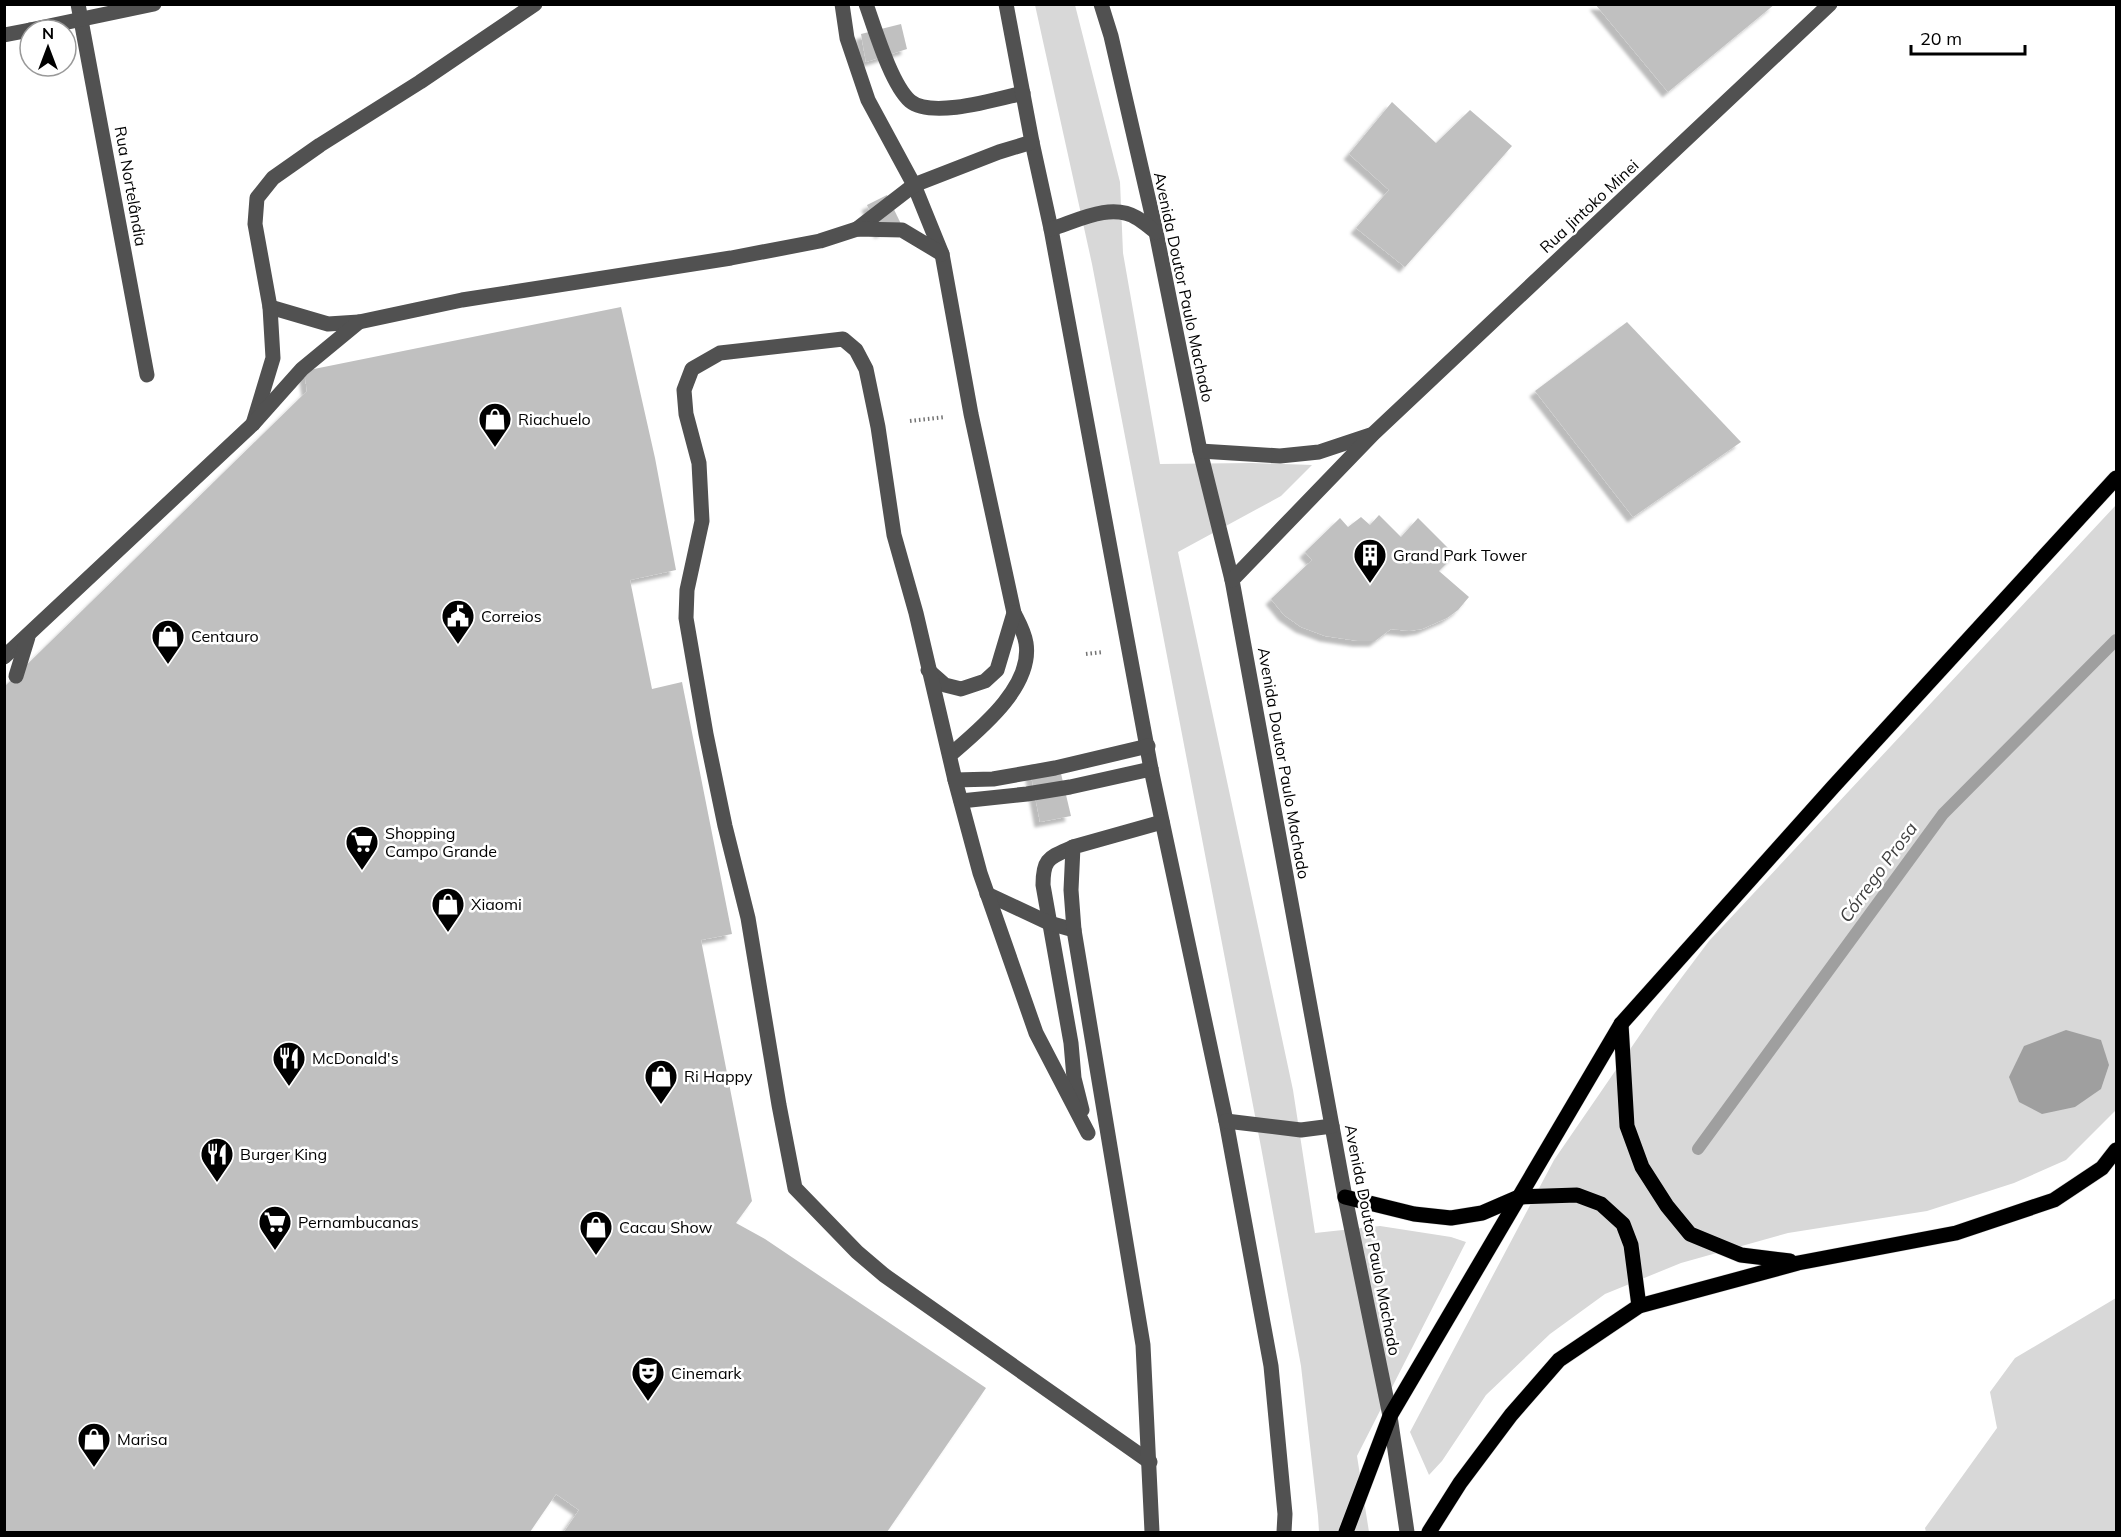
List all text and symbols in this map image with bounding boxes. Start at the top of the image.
north arrow [18,18,78,78]
scale bar [1911,18,2025,56]
text: N [42,23,54,43]
text: 20 m [1920,27,1962,50]
street label: Rua Nortelândia [111,124,151,248]
street label: Rua Jintoko Minei [1535,155,1643,257]
street label: Avenida Doutor Paulo Machado [1150,170,1218,404]
shop icon: Riachuelo [477,401,513,448]
place label: Riachuelo [518,409,591,429]
building icon: Grand Park Tower [1352,537,1388,584]
place label: Grand Park Tower [1393,545,1527,565]
public building icon: Correios [440,598,476,645]
place label: Correios [481,606,542,626]
shop icon: Centauro [150,618,186,665]
place label: Centauro [191,626,259,646]
street label: Avenida Doutor Paulo Machado [1254,646,1314,880]
water label: Córrego Prosa [1834,817,1922,927]
place label: Shopping Campo Grande [385,823,497,861]
supermarket icon: Shopping Campo Grande [344,824,380,871]
shop icon: Xiaomi [430,886,466,933]
place label: Xiaomi [471,894,522,914]
restaurant icon: McDonald's [271,1040,307,1087]
place label: McDonald's [312,1048,399,1068]
shop icon: Ri Happy [643,1058,679,1105]
place label: Ri Happy [684,1066,753,1086]
street label: Avenida Doutor Paulo Machado [1341,1123,1405,1357]
restaurant icon: Burger King [199,1136,235,1183]
place label: Burger King [240,1144,327,1164]
supermarket icon: Pernambucanas [257,1204,293,1251]
shop icon: Cacau Show [578,1209,614,1256]
place label: Pernambucanas [298,1212,419,1232]
place label: Cacau Show [619,1217,713,1237]
theatre icon: Cinemark [630,1355,666,1402]
place label: Cinemark [671,1363,742,1383]
shop icon: Marisa [76,1421,112,1468]
place label: Marisa [117,1429,167,1449]

